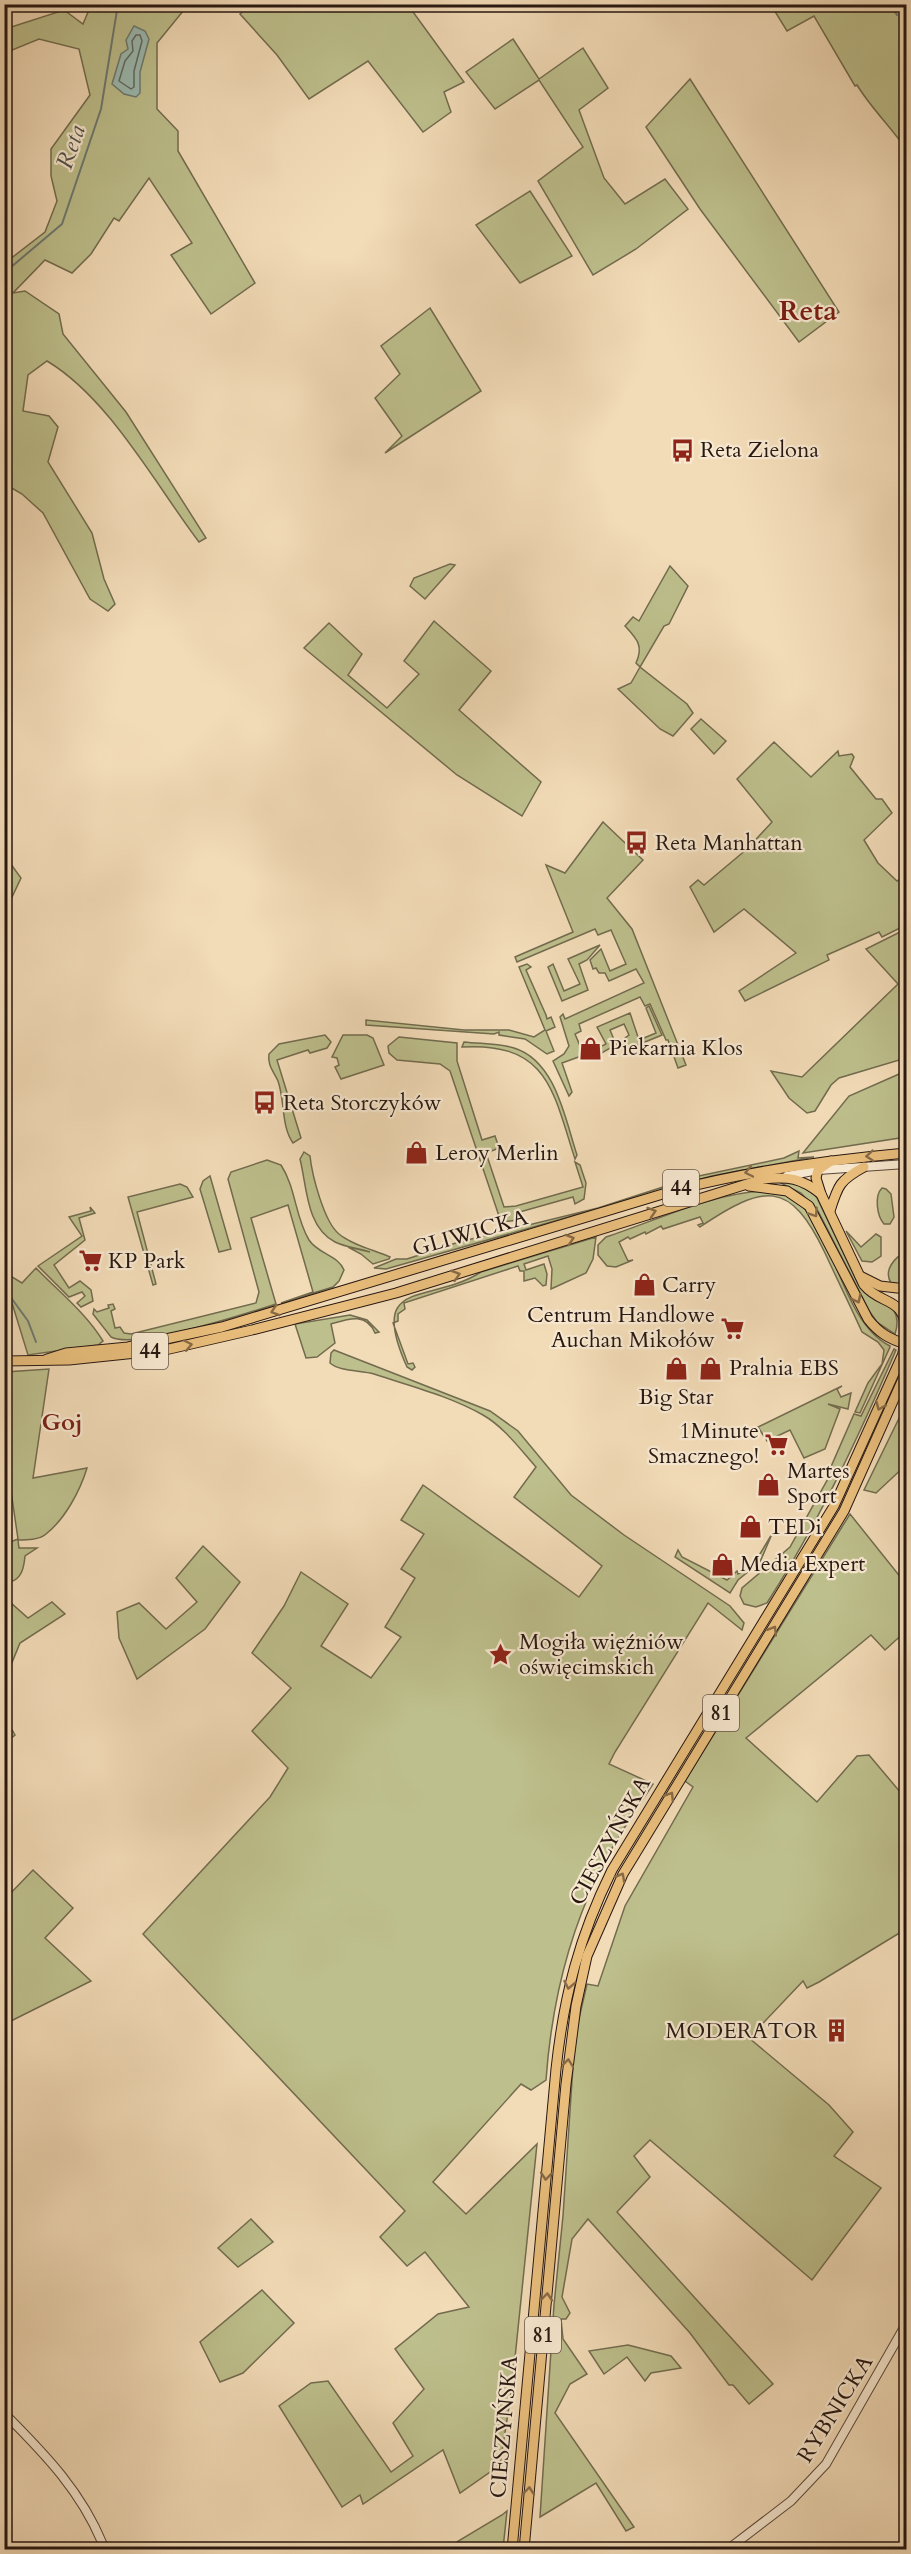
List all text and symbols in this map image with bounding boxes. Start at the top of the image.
water label: Reta [48,120,94,173]
district label: Reta [779,292,837,330]
place label: Reta Zielona [700,435,819,465]
bus stop icon: Reta Zielona [669,437,695,463]
place label: Reta Manhattan [655,828,803,858]
bus stop icon: Reta Manhattan [624,830,650,856]
place label: Piekarnia Klos [609,1033,743,1063]
shop icon: Piekarnia Klos [578,1035,604,1061]
place label: Reta Storczyków [283,1088,442,1118]
bus stop icon: Reta Storczyków [252,1090,278,1116]
place label: Leroy Merlin [435,1138,559,1168]
shop icon: Leroy Merlin [404,1140,430,1166]
one-way arrow [865,1150,874,1163]
one-way arrow [745,1165,755,1178]
road number: 44 [663,1170,699,1206]
street label: GLIWICKA [409,1202,532,1264]
one-way arrow [646,1207,657,1220]
one-way arrow [806,1207,817,1218]
one-way arrow [564,1234,575,1246]
place label: KP Park [108,1246,186,1276]
supermarket icon: KP Park [77,1248,103,1274]
one-way arrow [450,1269,461,1282]
place label: Carry [662,1270,716,1300]
shop icon: Carry [631,1272,657,1298]
one-way arrow [849,1293,861,1304]
place label: Centrum Handlowe Auchan Mikołów [527,1300,715,1355]
one-way arrow [270,1304,281,1317]
supermarket icon: Centrum Handlowe Auchan Mikołów [720,1315,746,1341]
road number: 44 [132,1333,168,1369]
one-way arrow [183,1339,193,1352]
place label: Pralnia EBS [729,1353,839,1383]
shop icon: Big Star [663,1355,689,1381]
shop icon: Pralnia EBS [698,1355,724,1381]
place label: Big Star [639,1382,714,1412]
one-way arrow [875,1400,887,1411]
district label: Goj [41,1406,83,1439]
place label: 1Minute Smacznego! [648,1416,759,1471]
supermarket icon: 1Minute Smacznego! [764,1431,790,1457]
place label: Martes Sport [787,1456,850,1511]
shop icon: Martes Sport [756,1471,782,1497]
place label: TEDi [768,1512,822,1542]
shop icon: TEDi [737,1514,763,1540]
place label: Media Expert [740,1549,865,1579]
shop icon: Media Expert [709,1551,735,1577]
one-way arrow [766,1626,778,1636]
place label: Mogiła więźniów oświęcimskich [519,1627,684,1682]
place icon: Mogiła więźniów oświęcimskich [488,1642,514,1668]
road number: 81 [703,1695,739,1731]
street label: CIESZYŃSKA [562,1771,658,1911]
one-way arrow [663,1791,674,1802]
one-way arrow [614,1873,625,1883]
one-way arrow [563,1979,576,1989]
place label: MODERATOR [666,2016,819,2046]
building icon: MODERATOR [823,2018,849,2044]
one-way arrow [562,2059,574,2068]
one-way arrow [540,2171,553,2180]
one-way arrow [540,2292,553,2302]
road number: 81 [525,2317,561,2353]
street label: RYBNICKA [790,2349,880,2469]
street label: CIESZYŃSKA [483,2354,525,2499]
one-way arrow [522,2487,535,2496]

